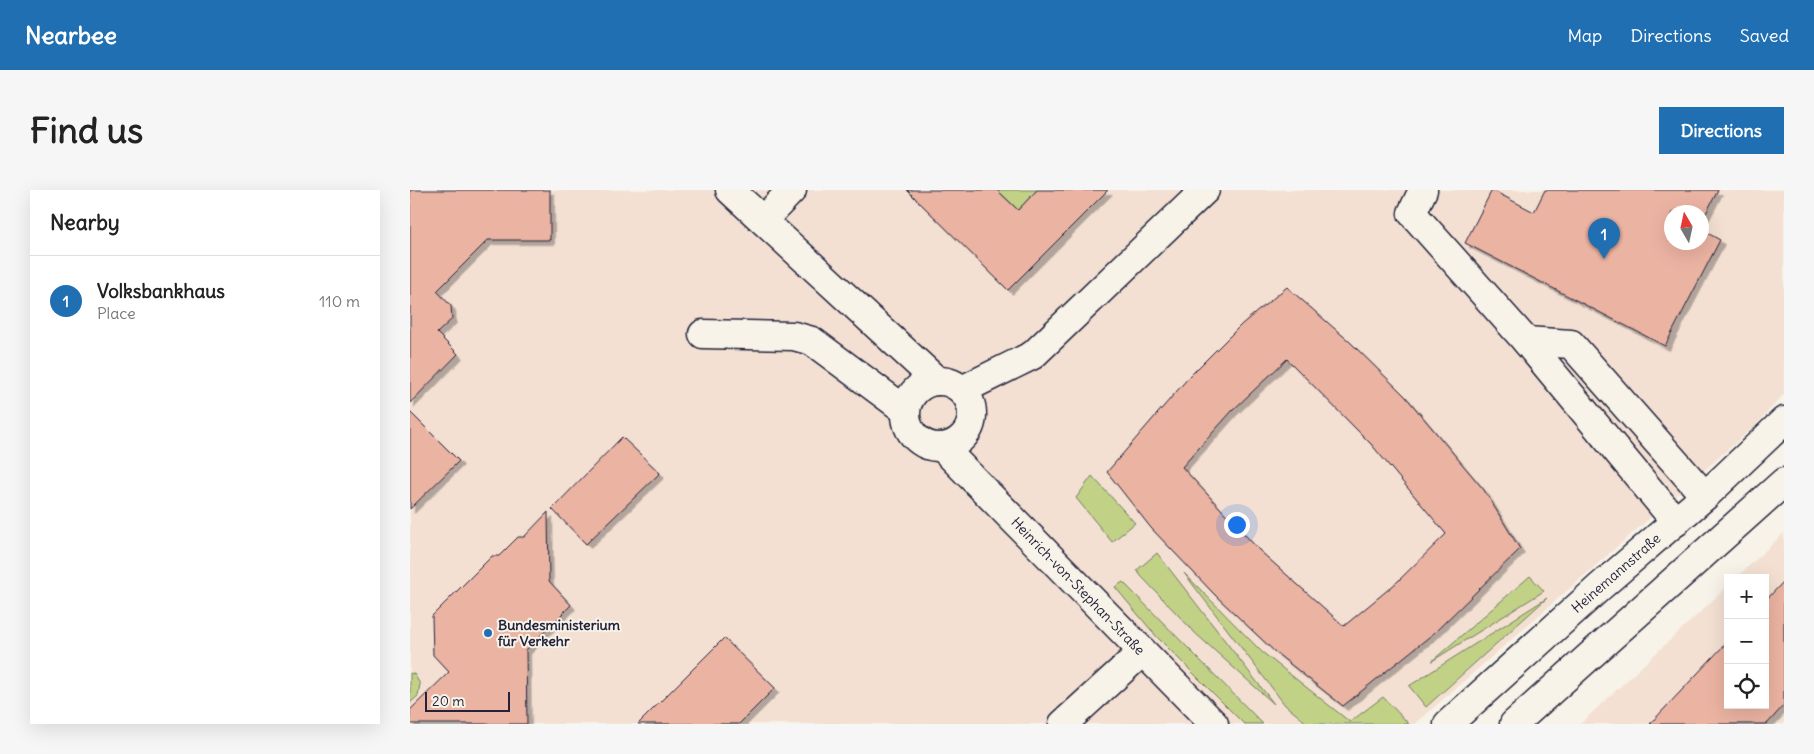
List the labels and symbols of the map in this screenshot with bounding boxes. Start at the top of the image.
north arrow [1664,205,1709,250]
pin: 1 [1588,218,1620,259]
your location [1224,512,1250,538]
street label: Heinrich-von-Stephan-Straße [1007,513,1149,659]
street label: Heinemannstraße [1568,529,1664,617]
place label: Bundesministerium für Verkehr [498,616,621,650]
marker: Bundesministerium für Verkehr [482,627,494,639]
scale bar [425,689,510,712]

